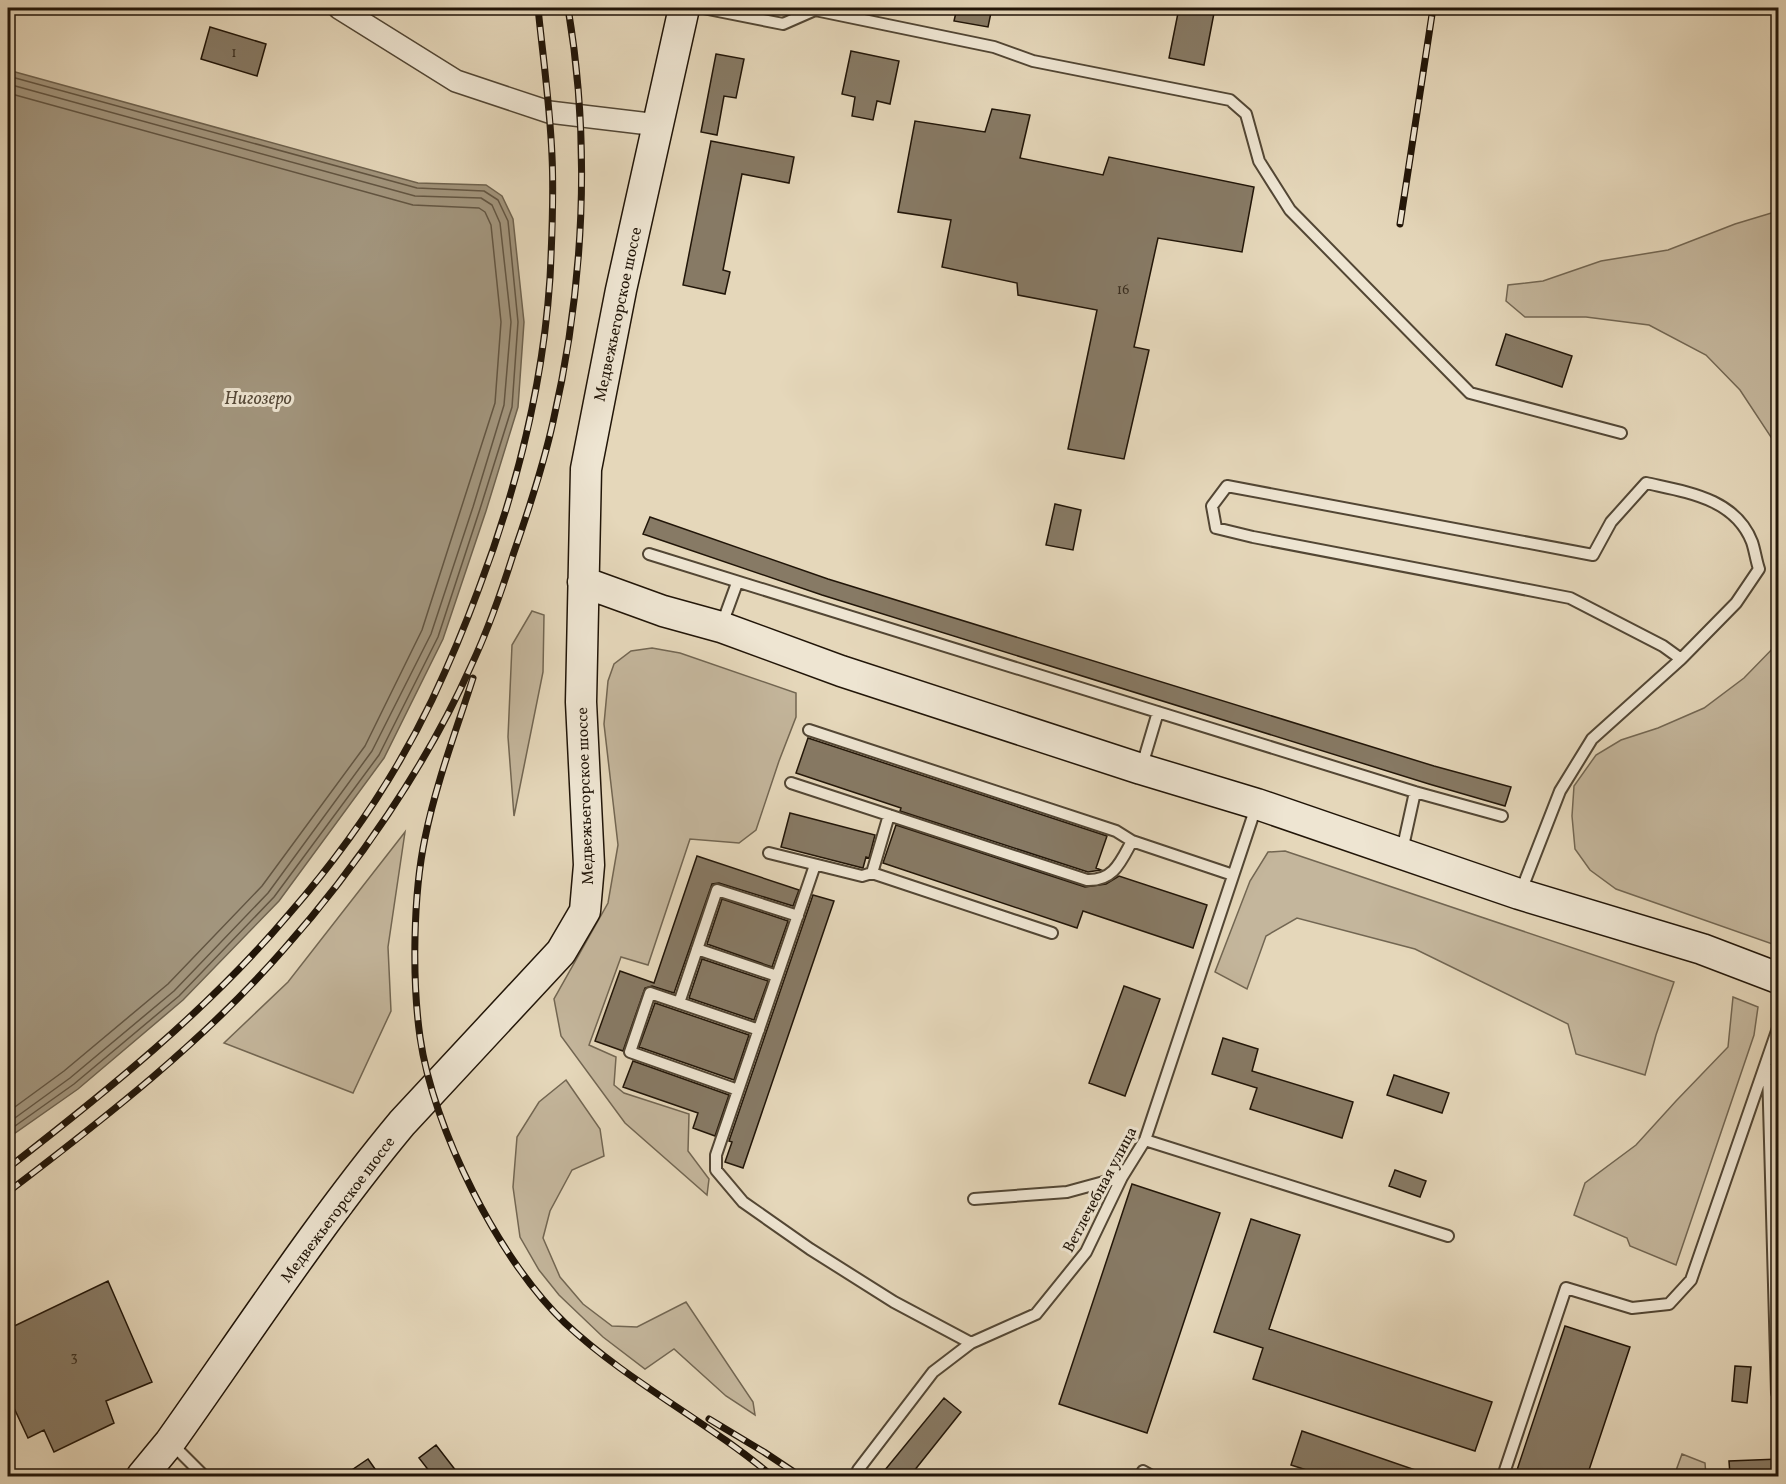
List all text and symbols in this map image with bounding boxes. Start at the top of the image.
house number: 1 [231,44,237,63]
street label: Медвежьегорское шоссе [590,225,648,404]
house number: 16 [1117,281,1129,300]
water label: Нигозеро [224,387,292,412]
street label: Медвежьегорское шоссе [572,707,600,885]
street label: Ветлечебная улица [1058,1123,1143,1257]
street label: Медвежьегорское шоссе [276,1133,401,1288]
house number: 3 [70,1348,78,1367]

